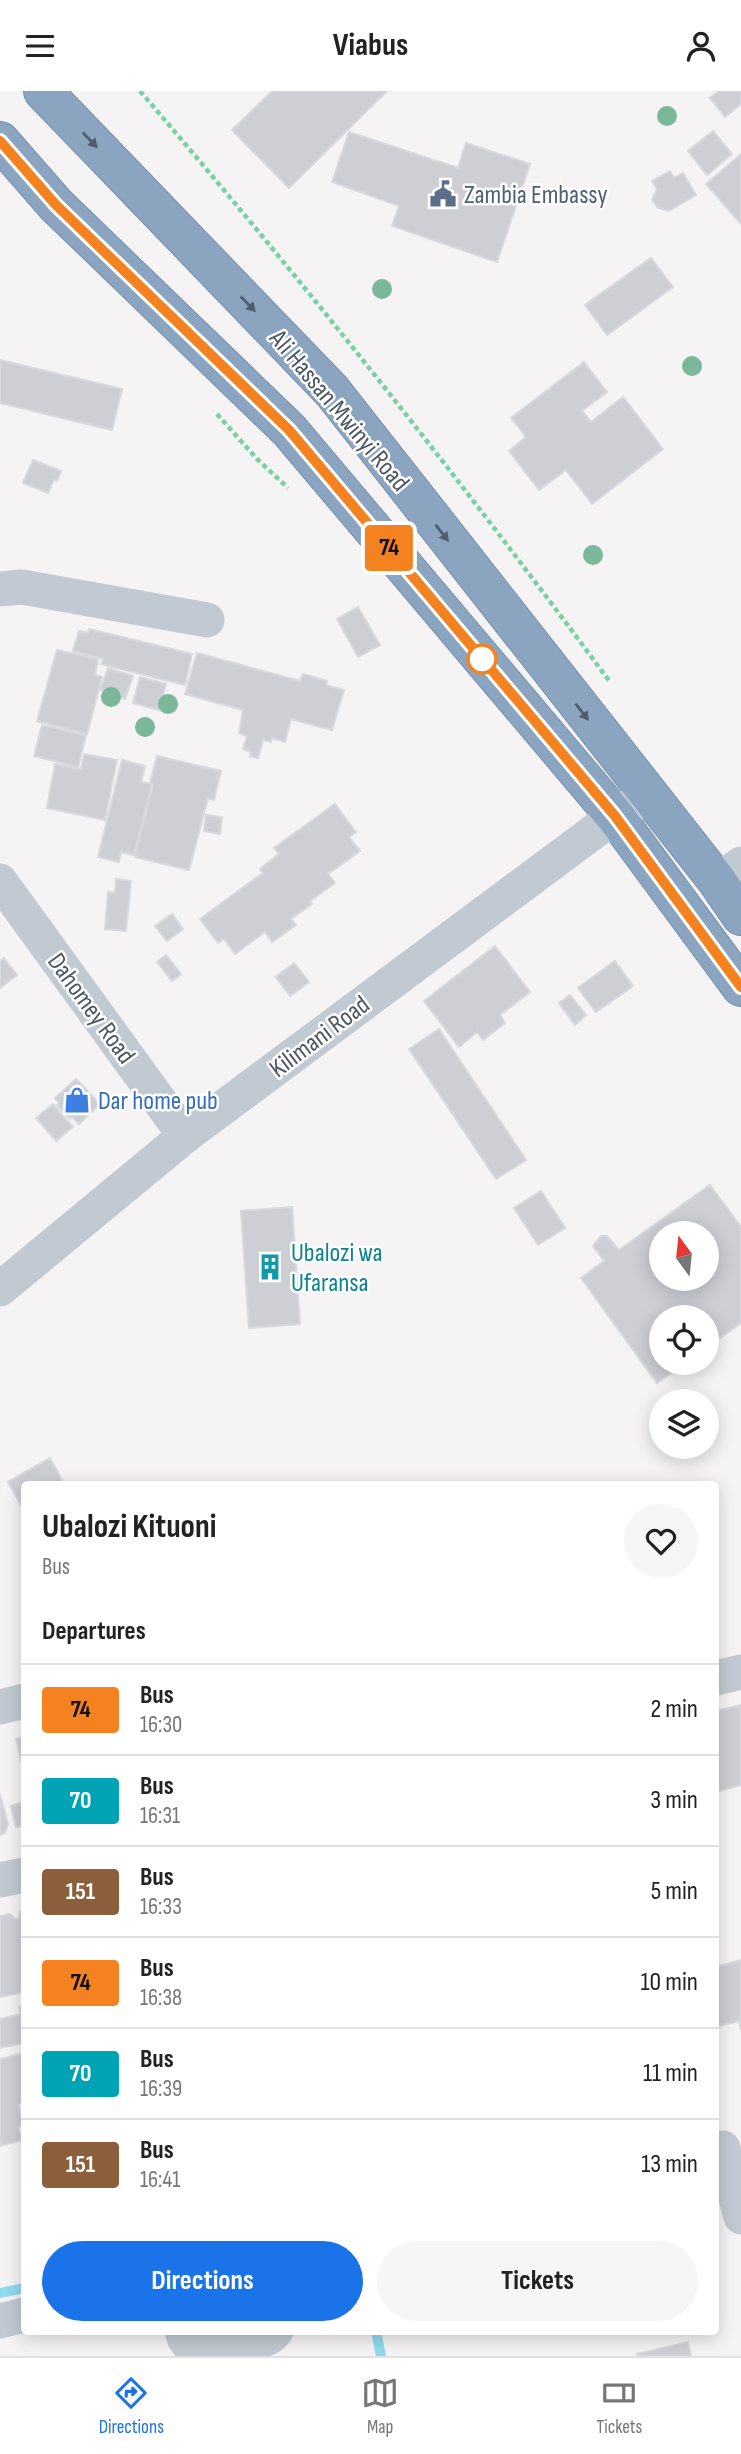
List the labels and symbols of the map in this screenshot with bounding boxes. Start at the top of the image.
one-way arrow [81,131,97,148]
public building icon: Zambia Embassy [428,179,458,209]
place label: Zambia Embassy [464,180,607,211]
one-way arrow [239,295,255,312]
street label: Ali Hassan Mwinyi Road [262,323,415,498]
one-way arrow [435,524,449,542]
line badge: 74 [358,525,420,571]
unlabelled marker [467,644,497,674]
one-way arrow [575,703,590,721]
street label: Dahomey Road [40,948,141,1070]
street label: Kilimani Road [264,990,376,1085]
shop icon: Dar home pub [62,1085,92,1115]
place label: Dar home pub [98,1086,218,1117]
north arrow [649,1221,719,1291]
place label: Ubalozi wa Ufaransa [291,1238,383,1299]
building icon: Ubalozi wa Ufaransa [255,1252,285,1282]

